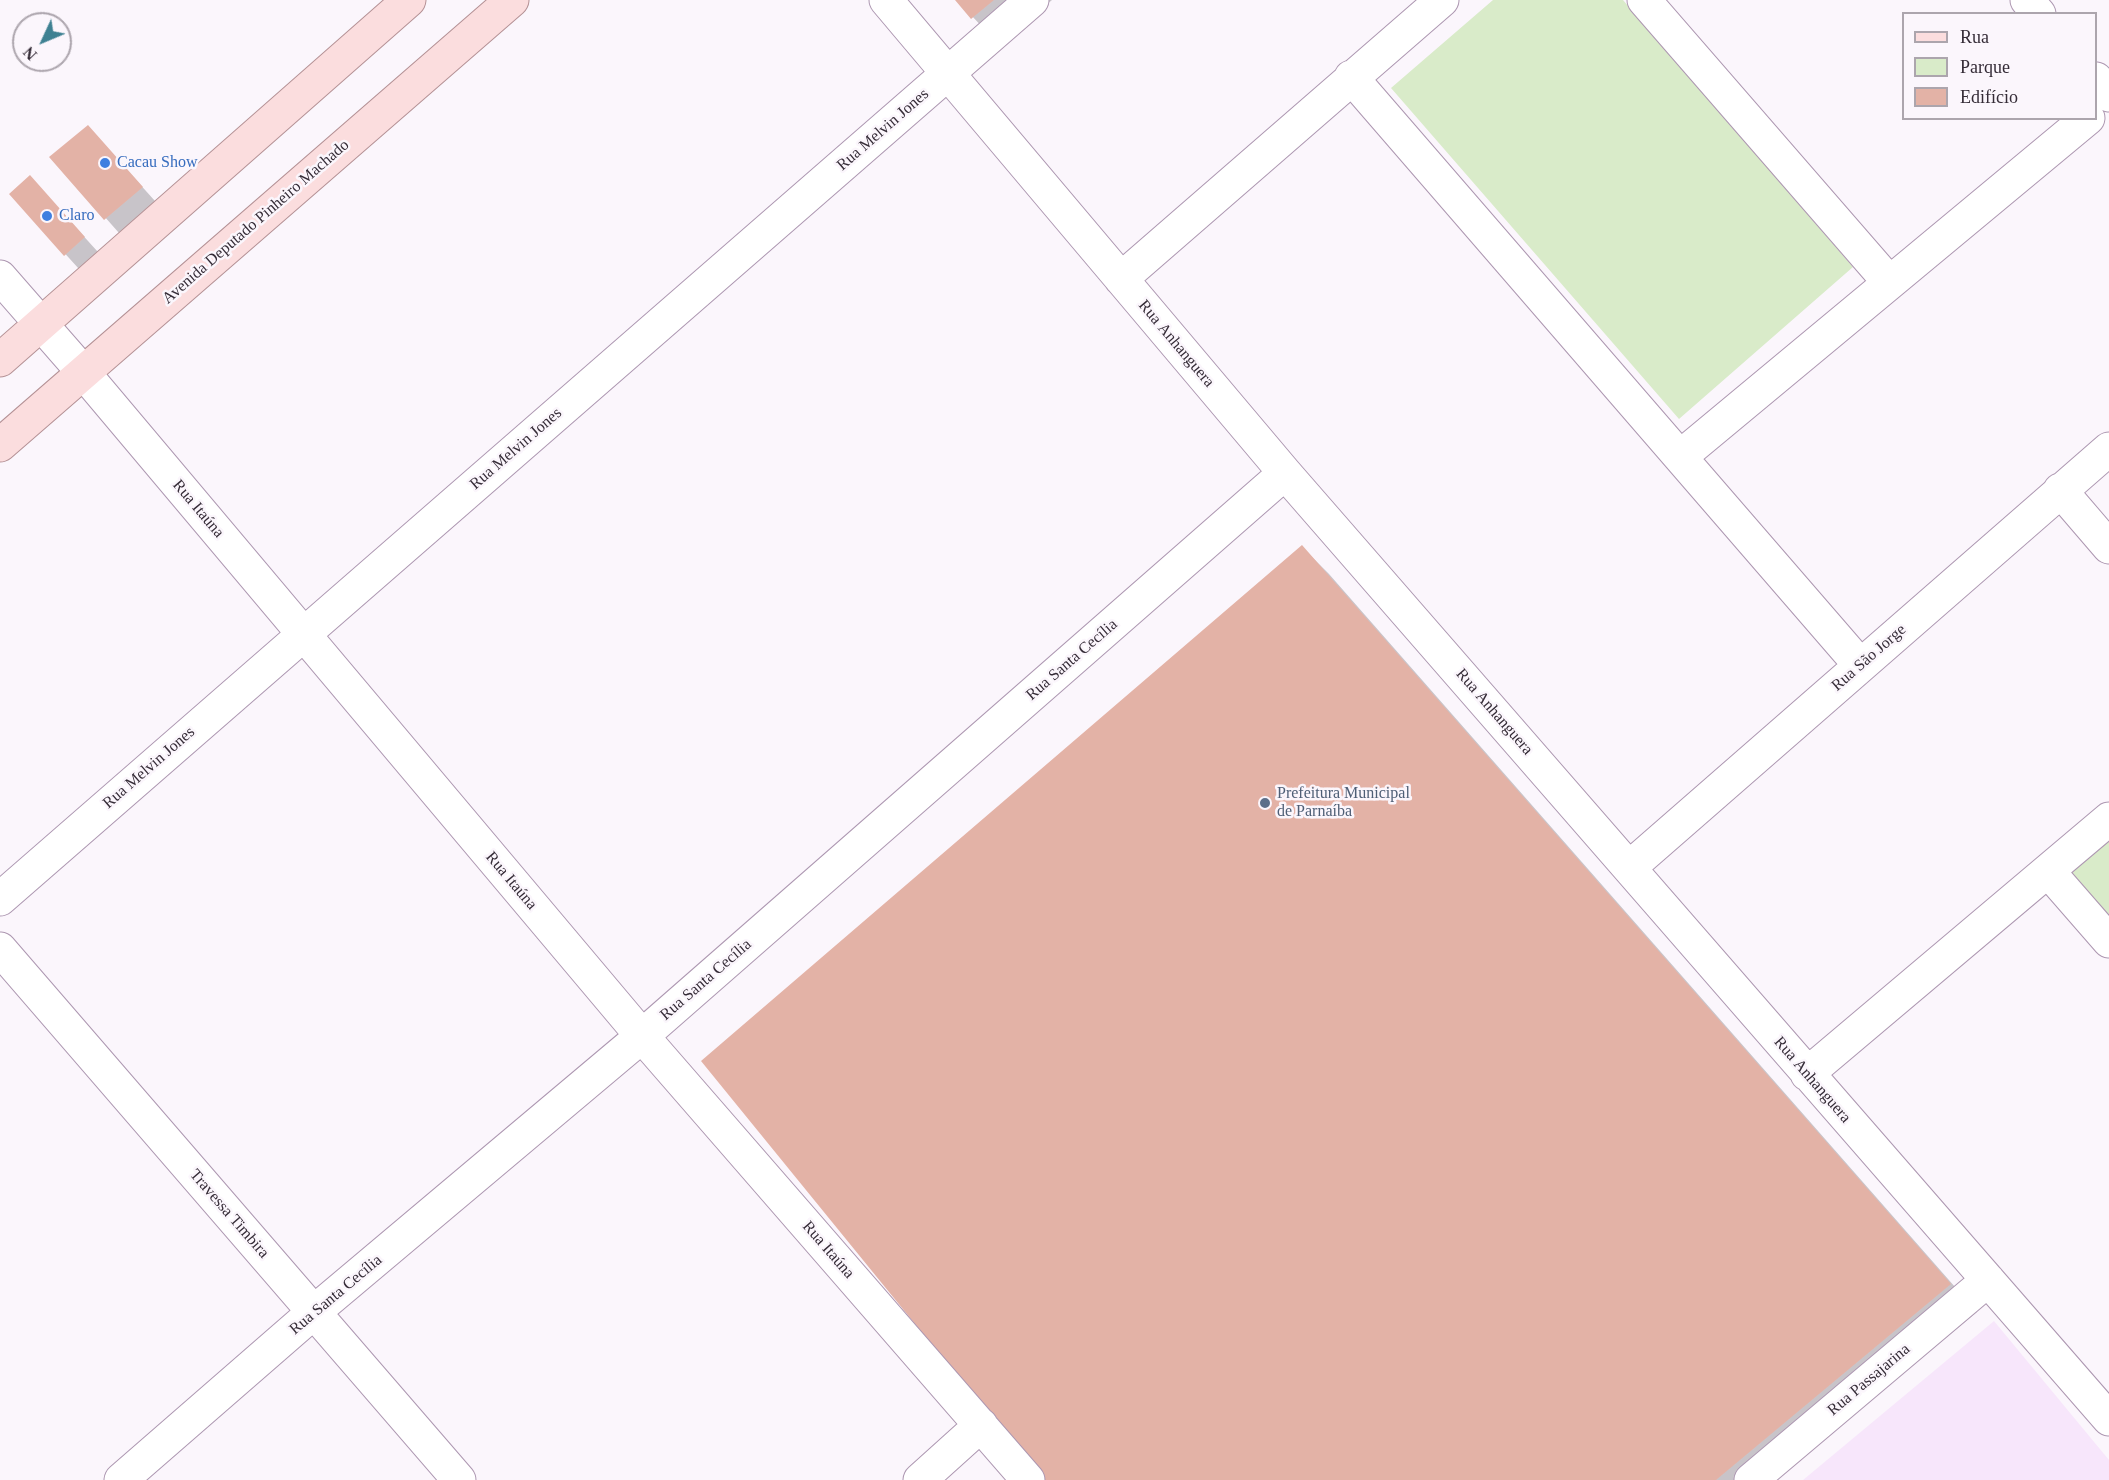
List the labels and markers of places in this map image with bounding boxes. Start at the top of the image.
place label: Cacau Show [117,153,197,173]
marker: Cacau Show [98,156,112,170]
place label: Claro [59,206,95,226]
marker: Claro [40,209,54,223]
place label: Prefeitura Municipal de Parnaíba [1277,784,1410,822]
marker: Prefeitura Municipal de Parnaíba [1258,796,1272,810]

